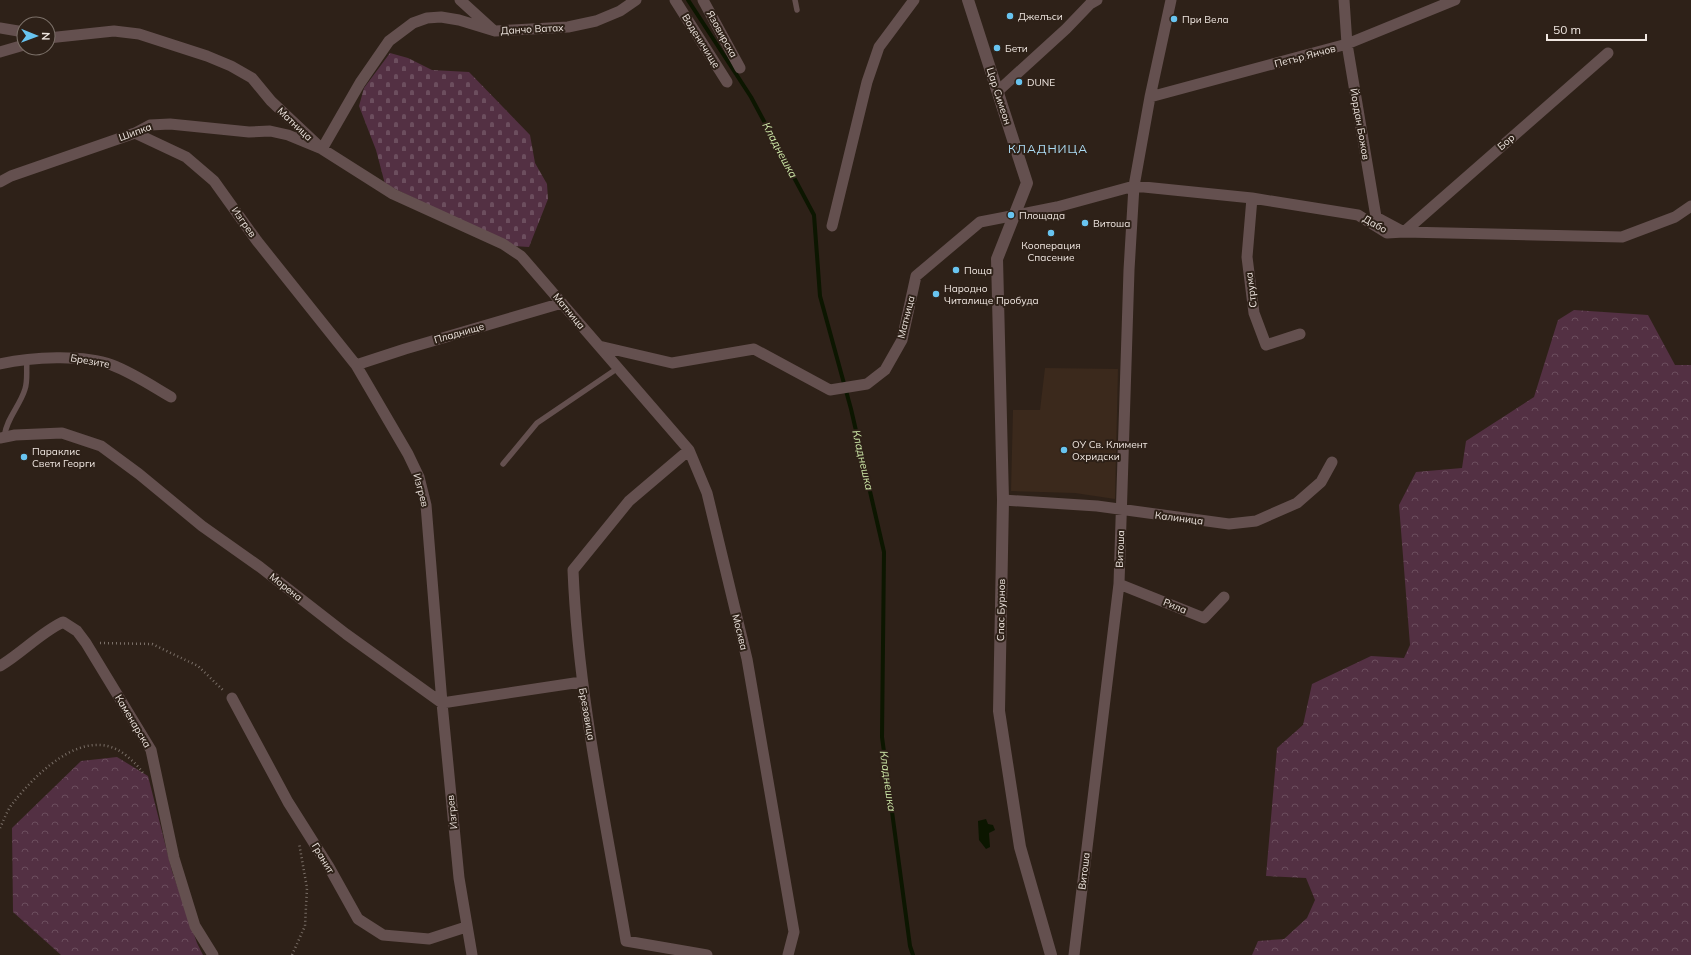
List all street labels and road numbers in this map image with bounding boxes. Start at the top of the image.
street label: Язовирска [704,8,740,60]
street label: Воденичище [679,11,723,71]
street label: Данчо Ватах [500,21,564,37]
street label: Петър Янчов [1273,41,1337,70]
street label: Цар Симеон [984,66,1014,126]
street label: Йордан Божов [1347,87,1373,161]
street label: Матница [275,104,315,144]
street label: Шипка [117,120,153,144]
street label: Бор [1495,131,1517,153]
street label: Изгрев [229,204,259,240]
street label: Дабо [1361,212,1390,236]
street label: Струма [1242,272,1260,308]
street label: Матница [550,290,588,332]
street label: Матница [894,294,918,340]
street label: Пладнище [432,320,486,346]
street label: Брезите [69,351,111,371]
street label: Изгрев [410,472,432,509]
street label: Калиница [1154,509,1204,527]
street label: Витоша [1113,530,1127,568]
street label: Морена [267,570,305,604]
street label: Спас Бурнов [994,578,1008,641]
street label: Рила [1161,595,1189,617]
street label: Москва [729,613,751,651]
street label: Брезовица [576,687,598,741]
street label: Каменарска [112,692,154,750]
street label: Изгрев [444,794,460,830]
street label: Гранит [309,840,337,876]
street label: Витоша [1075,852,1093,890]

